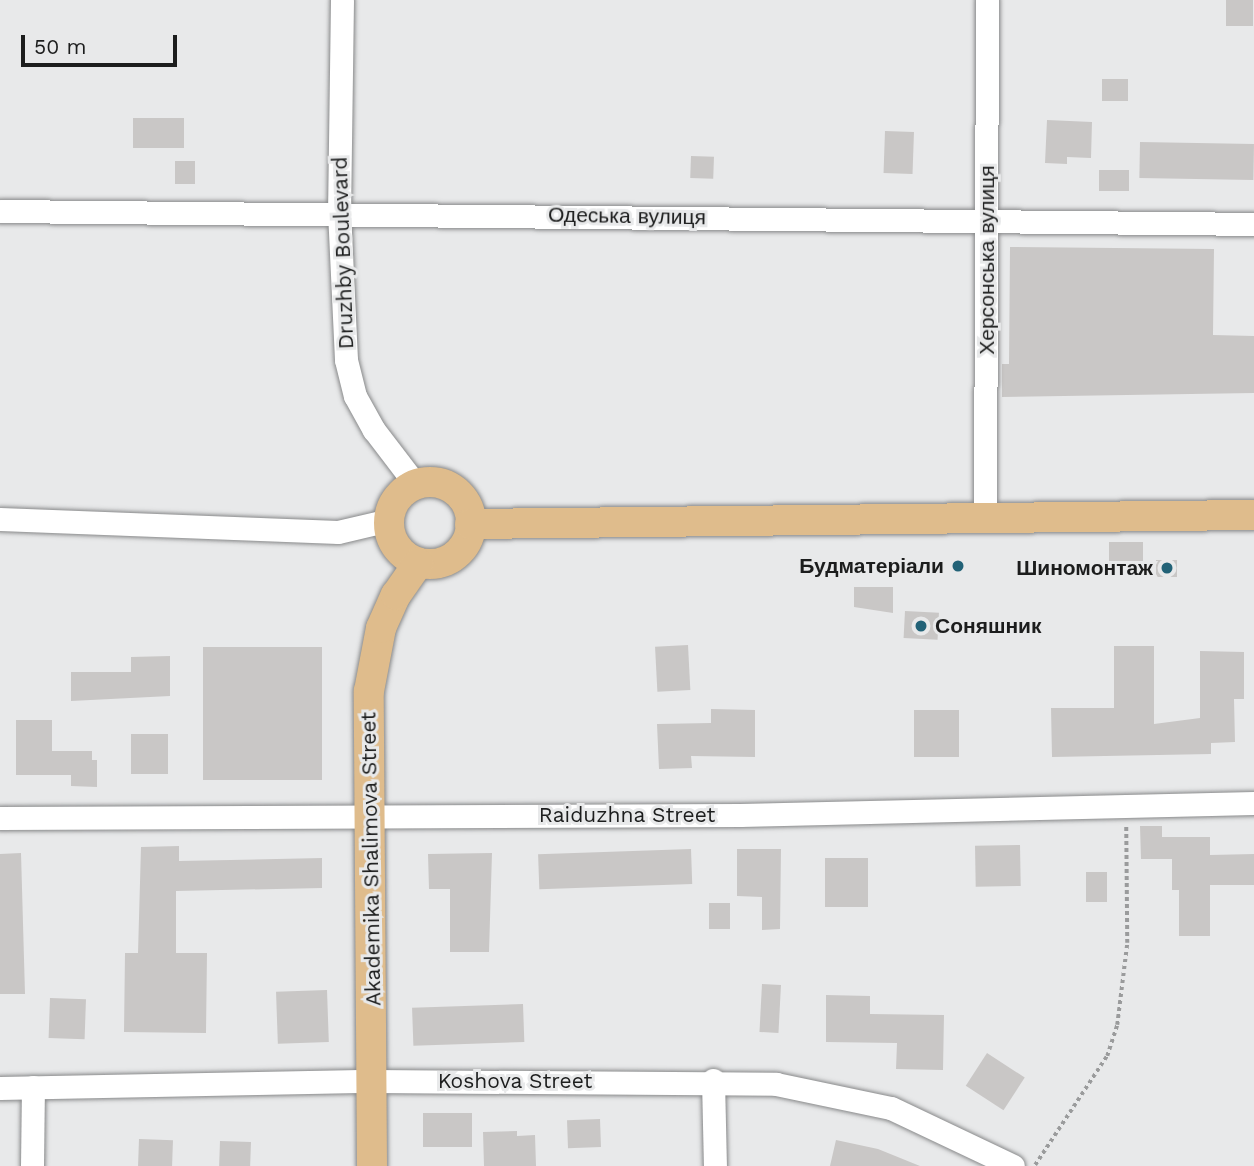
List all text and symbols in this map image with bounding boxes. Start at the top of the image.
scale bar [24,21,180,65]
text: 50 m [34,34,86,59]
street label: Druzhby Boulevard [327,156,359,350]
street label: Херсонська вулиця [974,165,1000,355]
street label: Одеська вулиця [548,202,706,230]
place label: Будматеріали [799,553,944,579]
place label: Шиномонтаж [1016,555,1153,581]
marker: Будматеріали [950,558,966,574]
marker: Шиномонтаж [1159,560,1175,576]
place label: Соняшник [935,613,1042,639]
marker: Соняшник [913,618,929,634]
street label: Akademika Shalimova Street [356,711,386,1007]
street label: Raiduzhna Street [538,802,716,828]
street label: Koshova Street [437,1068,593,1094]

